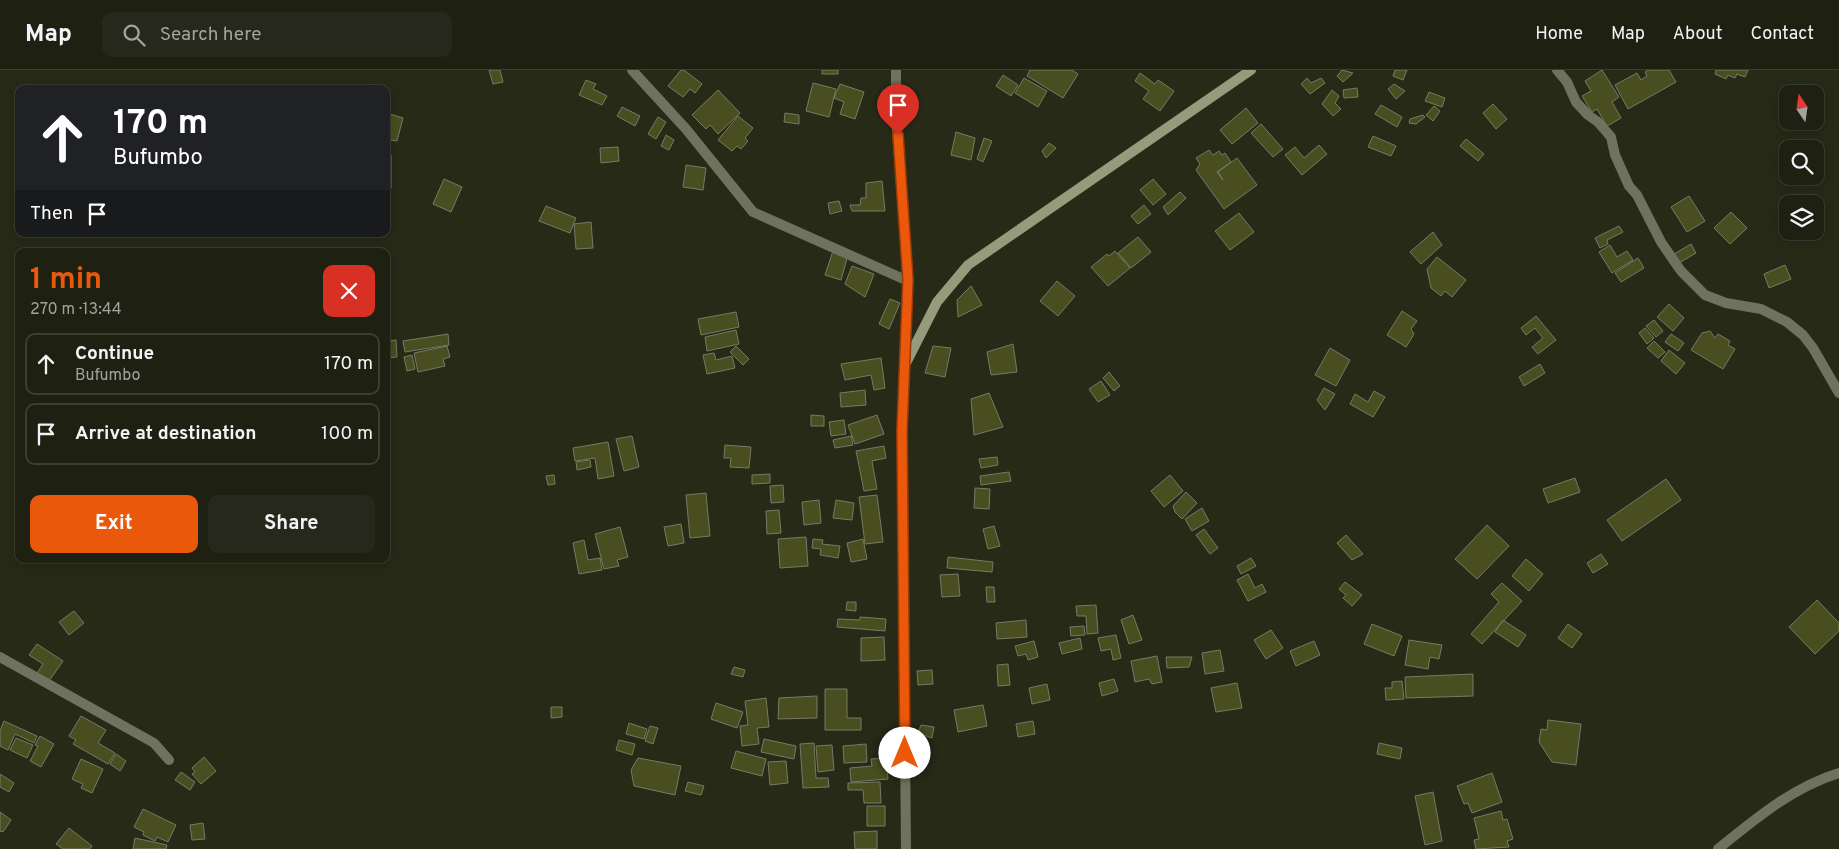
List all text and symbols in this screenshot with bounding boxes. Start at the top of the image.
search box [102,12,452,57]
text: Map [25,20,72,50]
icon: search [120,21,148,49]
text: Search here [160,23,261,47]
text: Home [1535,23,1583,46]
text: Map [1611,23,1645,46]
text: About [1673,23,1722,46]
text: Contact [1750,23,1814,46]
pin [877,84,919,135]
north arrow [1779,85,1824,130]
map controls [1779,85,1824,240]
icon: arrive [884,91,912,119]
text: 170 m [113,102,208,146]
icon: ahead [30,105,95,170]
button: search [1779,140,1824,185]
text: Bufumbo [113,145,203,172]
button: layers [1779,195,1824,240]
icon: arrive [83,200,111,228]
text: Then [30,202,73,226]
text: 1 min [30,262,102,299]
button: close [323,265,375,317]
text: 270 m · 13:44 [30,300,122,320]
text: Continue [75,342,154,366]
icon: ahead [32,350,60,378]
text: 170 m [324,352,373,376]
text: Bufumbo [75,366,140,386]
icon: arrive [32,420,60,448]
text: Arrive at destination [75,422,256,446]
text: 100 m [321,422,373,446]
button: Exit [30,495,198,553]
button: Share [208,495,375,553]
position arrow [878,726,930,778]

